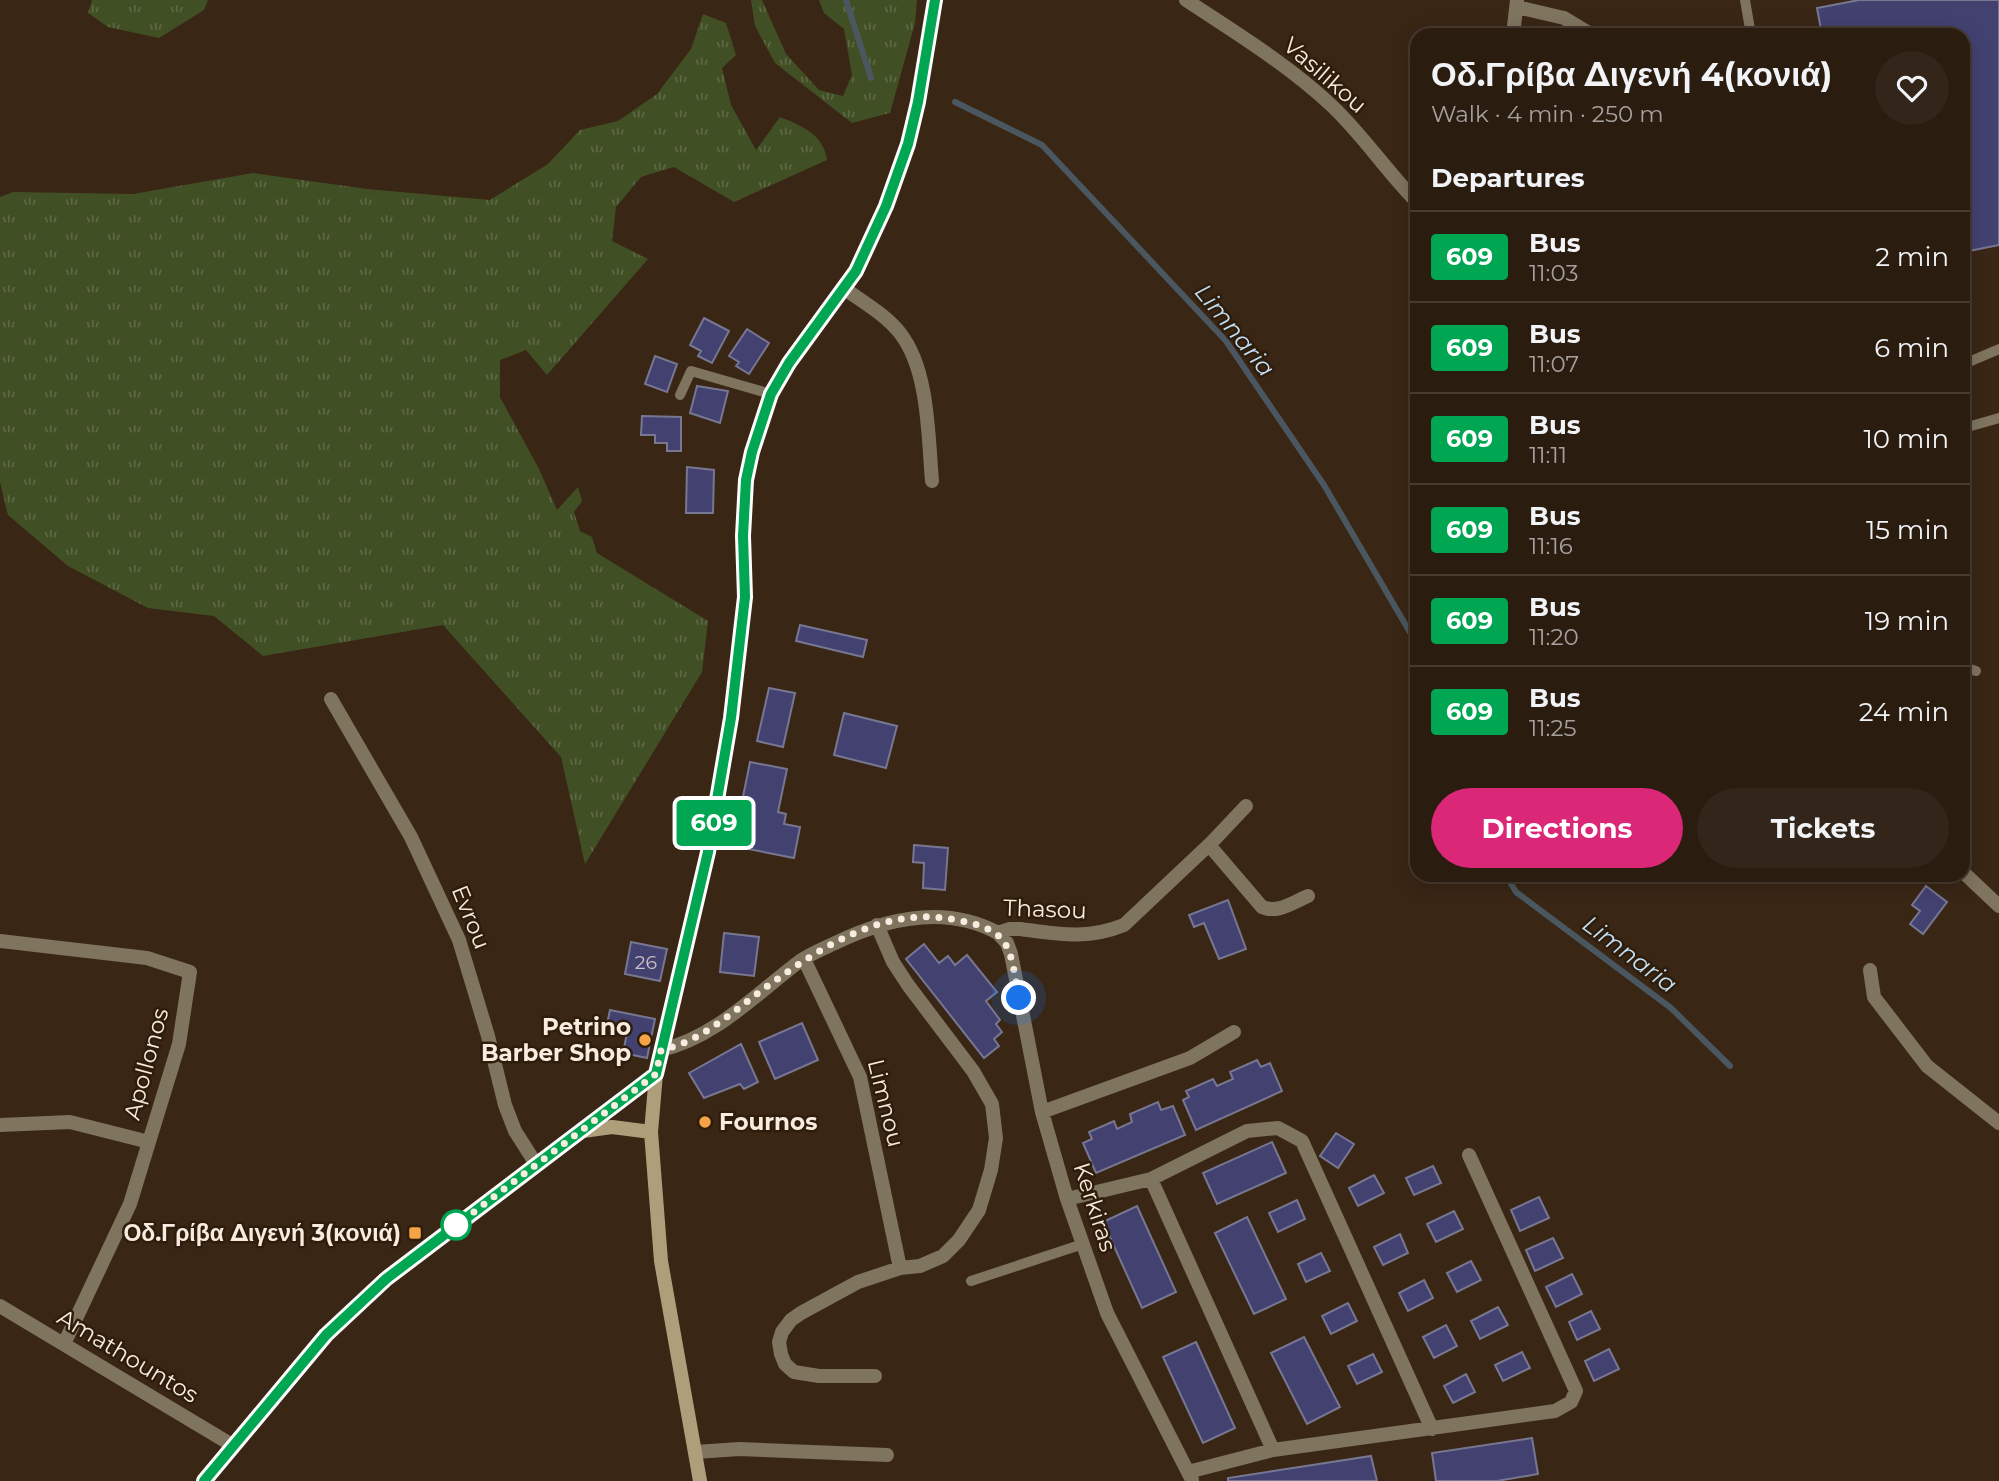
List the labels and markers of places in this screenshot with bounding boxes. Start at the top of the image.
place label: Petrino Barber Shop [481,1013,631,1067]
marker: Petrino Barber Shop [637,1032,653,1048]
place label: Fournos [719,1108,817,1136]
marker: Fournos [697,1114,713,1130]
unlabelled marker [441,1210,471,1240]
place label: Οδ.Γρίβα Διγενή 3(κονιά) [123,1219,401,1247]
marker: Οδ.Γρίβα Διγενή 3(κονιά) [407,1225,423,1241]

